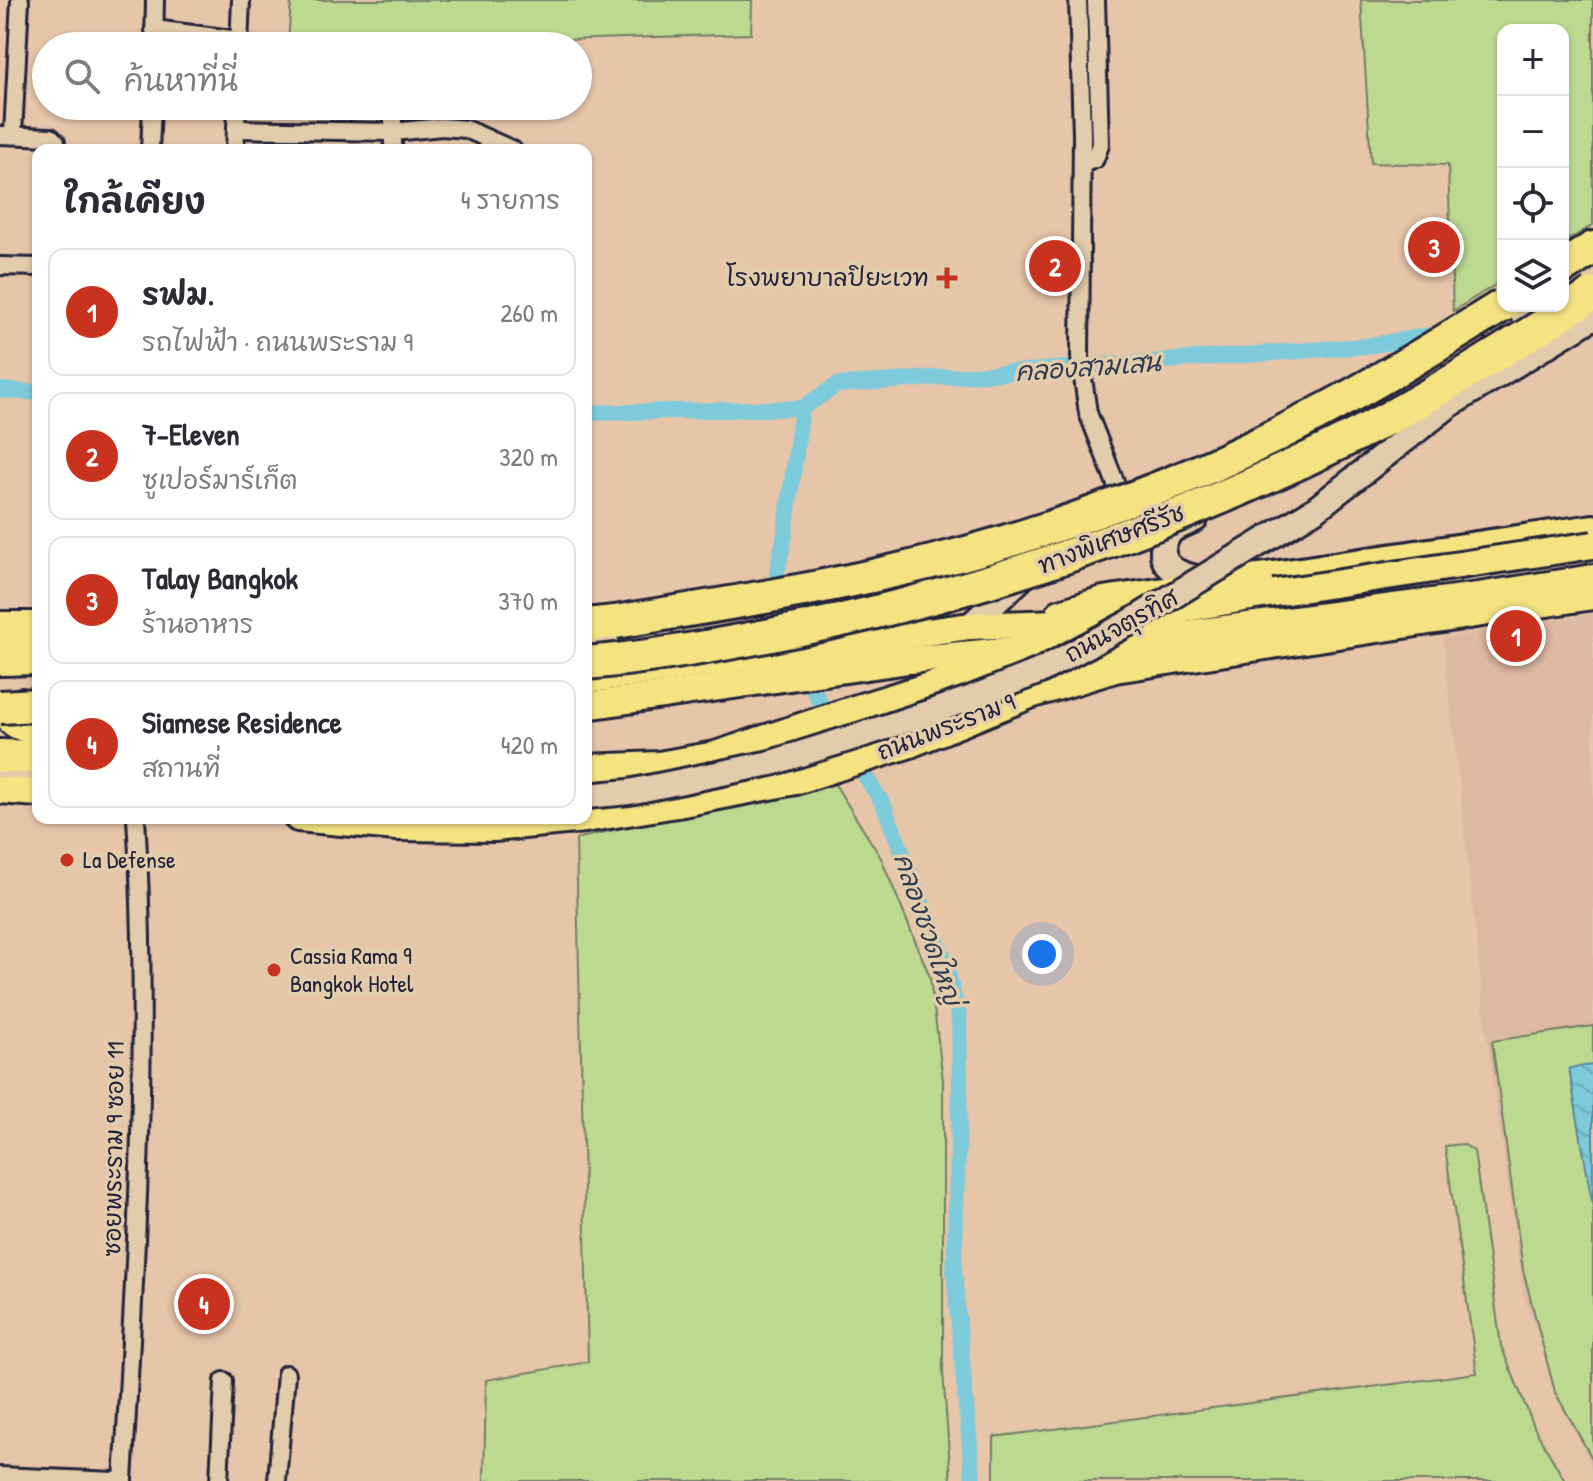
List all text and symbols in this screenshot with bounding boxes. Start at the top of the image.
map controls [1497,24,1569,312]
button: + [1497,24,1569,96]
search box [32,32,592,120]
icon: search [60,54,104,98]
text: ค้นหาที่นี่ [124,60,238,100]
button: − [1497,96,1569,168]
button: locate [1497,168,1569,240]
text: ใกล้เคียง [64,178,206,224]
text: 4 รายการ [461,182,560,217]
pin: 3 [1408,217,1460,277]
pin: 2 [1029,236,1081,296]
button: layers [1497,240,1569,312]
place label: โรงพยาบาลปิยะเวท [726,261,929,293]
marker: โรงพยาบาลปิยะเวท [936,267,958,289]
text: รฟม. [142,274,214,314]
text: 1 [87,295,97,330]
text: 260 m [500,295,558,330]
text: รถไฟฟ้า · ถนนพระราม 9 [142,324,413,359]
water label: คลองสามเสน [1014,344,1164,389]
text: 7-Eleven [142,414,240,454]
text: 2 [86,439,98,474]
text: 320 m [499,439,558,474]
text: ซูเปอร์มาร์เก็ต [142,462,298,497]
street label: ทางพิเศษศรีรัช [1033,495,1189,581]
text: Talay Bangkok [142,558,298,598]
street label: ถนนจตุรทิศ [1058,580,1186,672]
text: 3 [86,583,98,618]
text: 370 m [498,583,558,618]
text: ร้านอาหาร [142,606,254,641]
pin: 1 [1490,606,1542,666]
street label: ถนนพระราม 9 [872,685,1019,767]
text: Siamese Residence [142,702,342,742]
text: 4 [87,727,97,762]
text: 420 m [501,727,558,762]
text: สถานที่ [142,750,221,785]
place label: La Defense [83,843,176,875]
water label: คลองชวดใหญ่ [886,848,973,1014]
marker: La Defense [58,851,76,869]
your location [1022,934,1062,974]
place label: Cassia Rama 9 Bangkok Hotel [290,939,414,999]
marker: Cassia Rama 9 Bangkok Hotel [265,961,283,979]
street label: ซอยพระราม 9 ซอย 11 [95,1041,131,1257]
pin: 4 [178,1274,230,1334]

